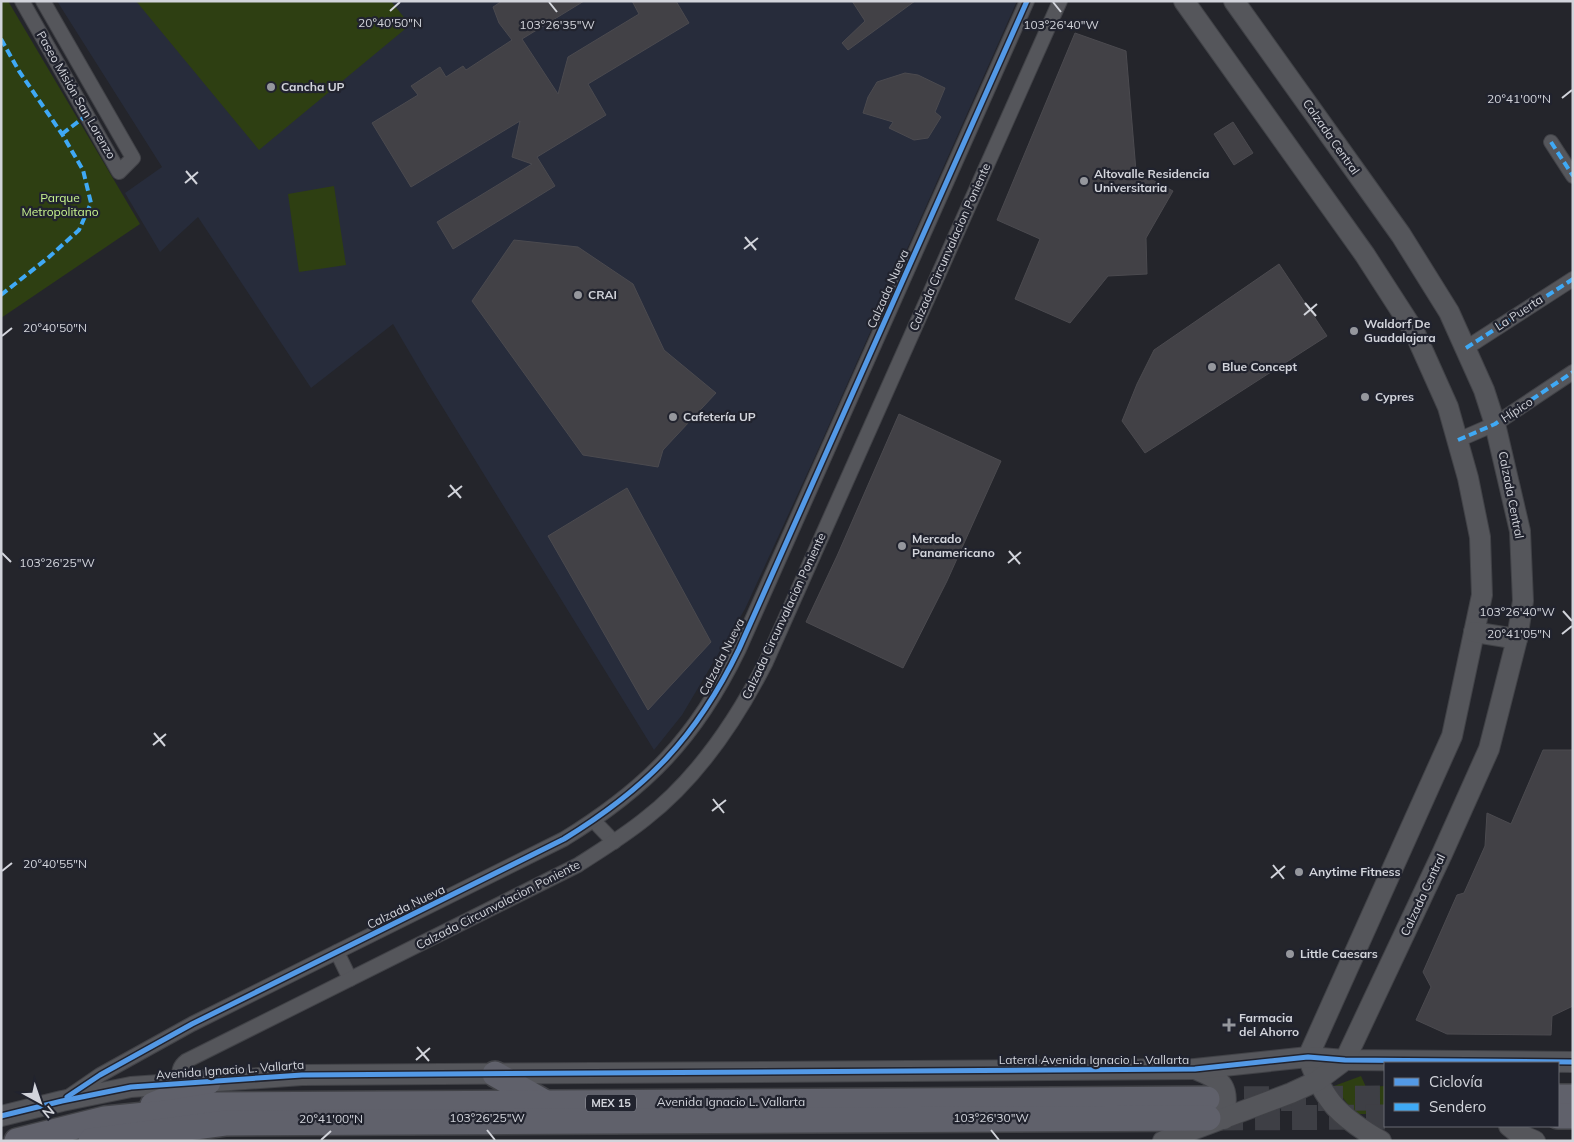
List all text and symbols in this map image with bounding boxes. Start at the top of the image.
text: 20°40'50"N [358,15,422,30]
text: 103°26'35"W [519,17,595,32]
text: 103°26'40"W [1023,17,1099,32]
street label: Paseo Misión San Lorenzo [34,28,119,161]
place label: Cancha UP [281,79,345,94]
marker: Cancha UP [265,81,277,93]
text: 20°41'00"N [1487,91,1551,106]
street label: Calzada Central [1300,96,1363,177]
street label: Calzada Circunvalacion Poniente [906,161,993,333]
place label: Altovalle Residencia Universitaria [1094,166,1209,195]
marker: Altovalle Residencia Universitaria [1078,175,1090,187]
park label: Parque Metropolitano [21,190,99,219]
street label: Calzada Nueva [863,247,912,331]
place label: CRAI [588,287,617,302]
marker: CRAI [572,289,584,301]
street label: La Puerta [1492,292,1546,334]
place label: Waldorf De Guadalajara [1364,316,1436,345]
text: 20°40'50"N [23,320,87,335]
marker: Waldorf De Guadalajara [1348,325,1360,337]
place label: Blue Concept [1222,359,1297,374]
marker: Blue Concept [1206,361,1218,373]
place label: Cypres [1375,389,1414,404]
marker: Cypres [1359,391,1371,403]
street label: Hípico [1498,394,1536,425]
place label: Cafetería UP [683,409,756,424]
marker: Cafetería UP [667,411,679,423]
street label: Calzada Central [1496,450,1527,540]
street label: Calzada Circunvalacion Poniente [738,530,829,701]
place label: Mercado Panamericano [912,531,995,560]
marker: Mercado Panamericano [896,540,908,552]
text: 103°26'25"W [19,555,95,570]
text: 103°26'40"W [1479,604,1555,619]
street label: Calzada Nueva [696,616,747,698]
text: 20°41'05"N [1487,626,1551,641]
street label: Calzada Central [1397,851,1448,938]
text: 20°40'55"N [23,856,87,871]
street label: Calzada Circunvalacion Poniente [413,857,582,953]
place label: Anytime Fitness [1309,864,1401,879]
marker: Anytime Fitness [1293,866,1305,878]
street label: Calzada Nueva [364,881,447,932]
place label: Little Caesars [1300,946,1378,961]
marker: Little Caesars [1284,948,1296,960]
place label: Farmacia del Ahorro [1239,1010,1299,1039]
marker: Farmacia del Ahorro [1223,1019,1235,1031]
street label: Lateral Avenida Ignacio L. Vallarta [999,1052,1189,1067]
street label: Avenida Ignacio L. Vallarta [155,1057,305,1082]
legend [1384,1062,1559,1127]
text: Ciclovía [1429,1072,1483,1091]
north arrow [15,1077,65,1127]
road number: MEX 15 [586,1094,636,1112]
street label: Avenida Ignacio L. Vallarta [657,1094,805,1109]
text: Sendero [1429,1097,1486,1116]
text: N [39,1102,58,1122]
text: 103°26'25"W [449,1110,525,1125]
text: 103°26'30"W [953,1110,1029,1125]
text: 20°41'00"N [299,1111,363,1126]

